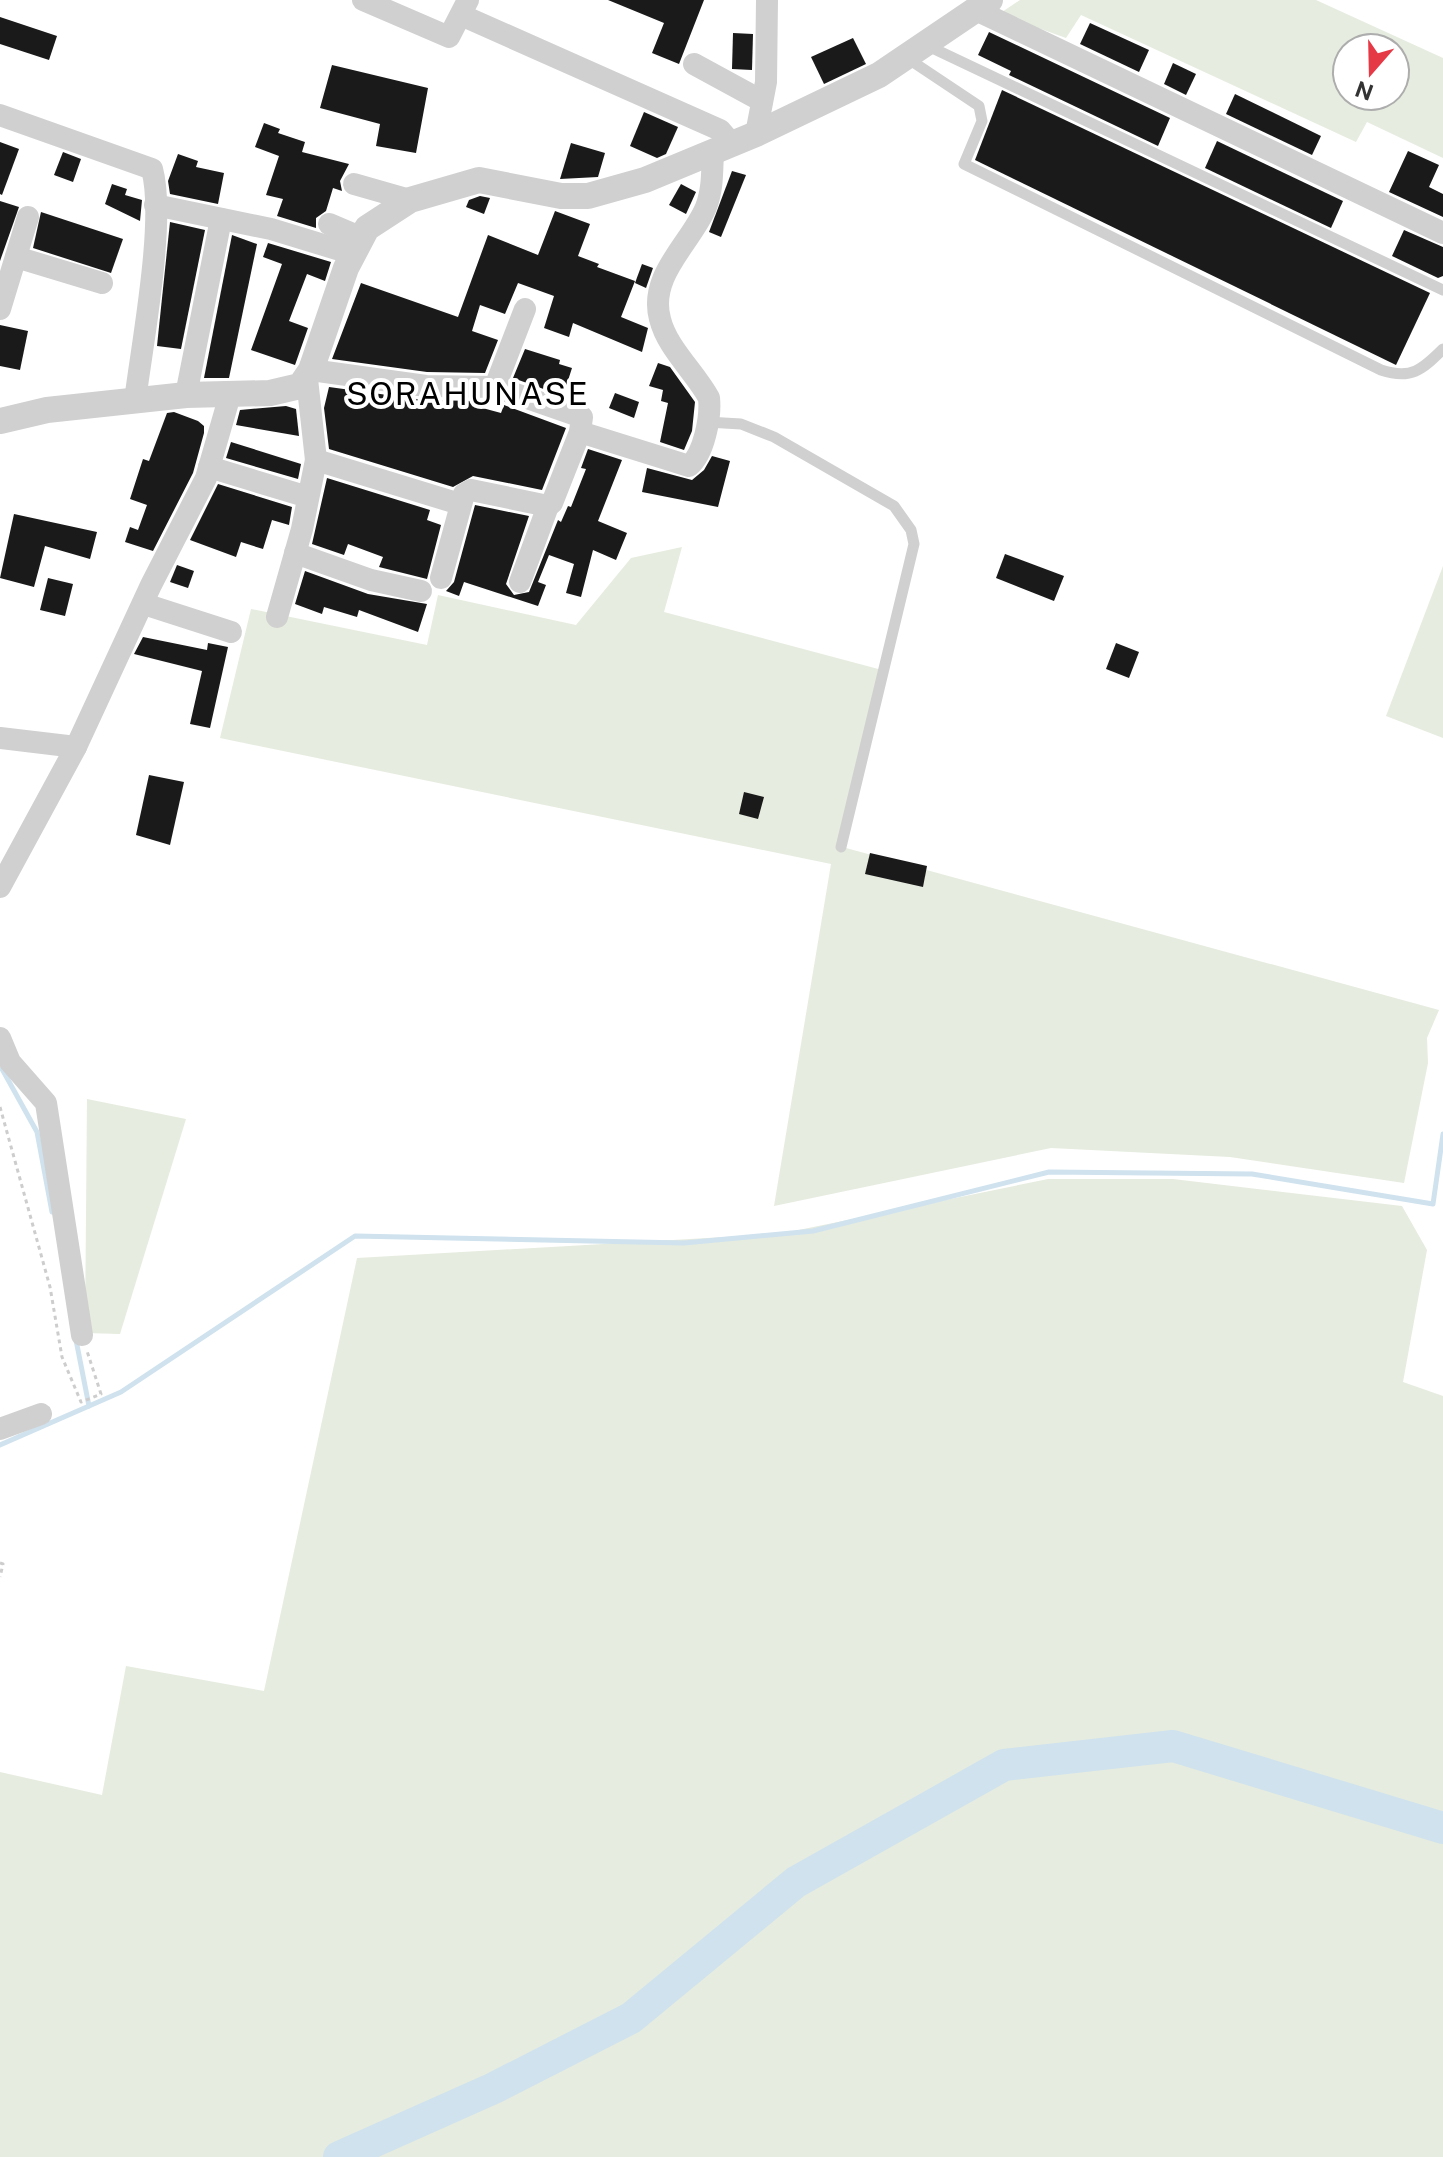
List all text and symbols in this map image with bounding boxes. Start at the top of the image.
north arrow [1331,32,1411,112]
text: N [1352,76,1377,106]
district label: SORAHUNASE [346,375,590,412]

